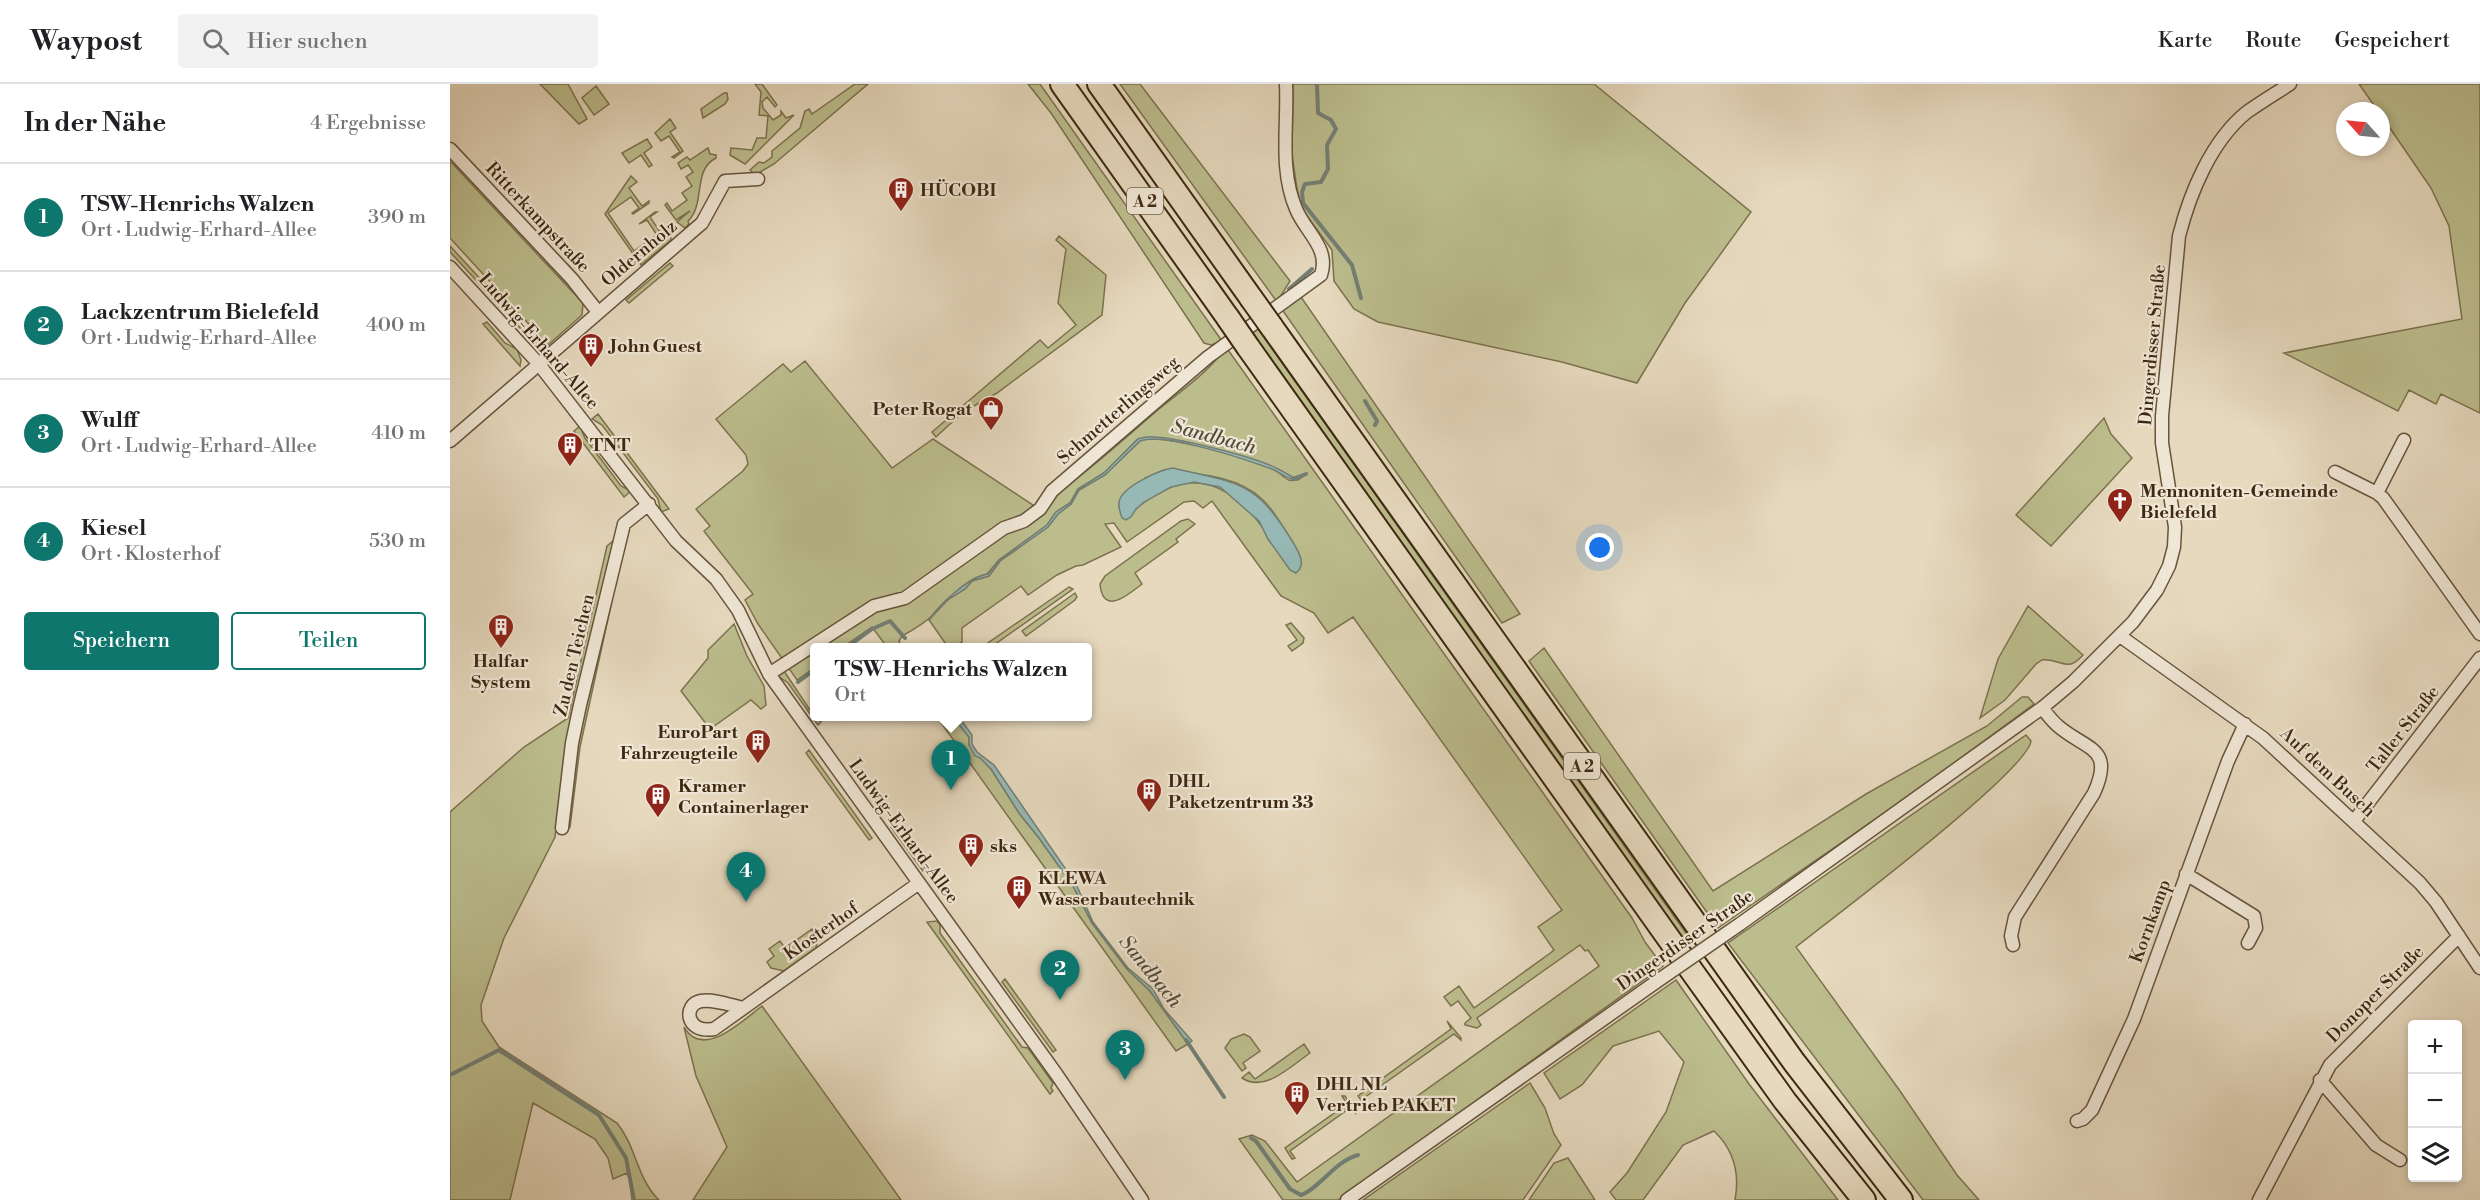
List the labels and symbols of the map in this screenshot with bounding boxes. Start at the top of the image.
north arrow [2336,102,2390,156]
street label: Ritterkampstraße [480,157,595,277]
building icon: HÜCOBI [886,175,916,213]
place label: HÜCOBI [920,179,996,202]
road number: A 2 [1127,188,1163,214]
street label: Oldernholz [597,215,682,292]
street label: Dingerdisser Straße [2134,263,2171,427]
street label: Ludwig-Erhard-Allee [473,268,604,414]
building icon: John Guest [576,331,606,369]
place label: John Guest [607,335,702,358]
street label: Schmetterlingsweg [1053,351,1185,470]
shop icon: Peter Rogat [976,394,1006,432]
place label: Peter Rogat [873,398,973,421]
water label: Sandbach [1169,414,1260,461]
building icon: TNT [555,430,585,468]
place label: TNT [590,434,630,457]
place label: Mennoniten-Gemeinde Bielefeld [2140,480,2338,524]
church icon: Mennoniten-Gemeinde Bielefeld [2105,486,2135,524]
your location [1585,533,1614,562]
street label: Zu den Teichen [549,591,600,719]
building icon: Halfar System [486,612,516,650]
place label: Halfar System [471,650,531,694]
street label: Taller Straße [2362,681,2445,778]
place label: EuroPart Fahrzeugteile [620,721,739,765]
street label: Auf dem Busch [2274,722,2380,823]
building icon: EuroPart Fahrzeugteile [743,727,773,765]
pin: 1 [932,740,970,790]
road number: A 2 [1564,753,1600,779]
street label: Ludwig-Erhard-Allee [843,755,964,908]
place label: DHL Paketzentrum 33 [1168,770,1314,814]
place label: Kramer Containerlager [678,775,809,819]
building icon: DHL Paketzentrum 33 [1134,776,1164,814]
building icon: Kramer Containerlager [643,781,673,819]
building icon: sks [956,831,986,869]
place label: sks [990,835,1017,858]
pin: 4 [726,852,766,902]
place label: KLEWA Wasserbautechnik [1037,867,1196,911]
building icon: KLEWA Wasserbautechnik [1004,873,1034,911]
street label: Kornkamp [2125,876,2176,966]
street label: Dingerdisser Straße [1612,885,1758,996]
street label: Klosterhof [779,896,865,966]
water label: Sandbach [1113,930,1187,1014]
street label: Donoper Straße [2322,941,2429,1048]
pin: 2 [1040,950,1080,1000]
pin: 3 [1106,1030,1144,1080]
place label: DHL NL Vertrieb PAKET [1315,1073,1455,1117]
building icon: DHL NL Vertrieb PAKET [1282,1079,1312,1117]

